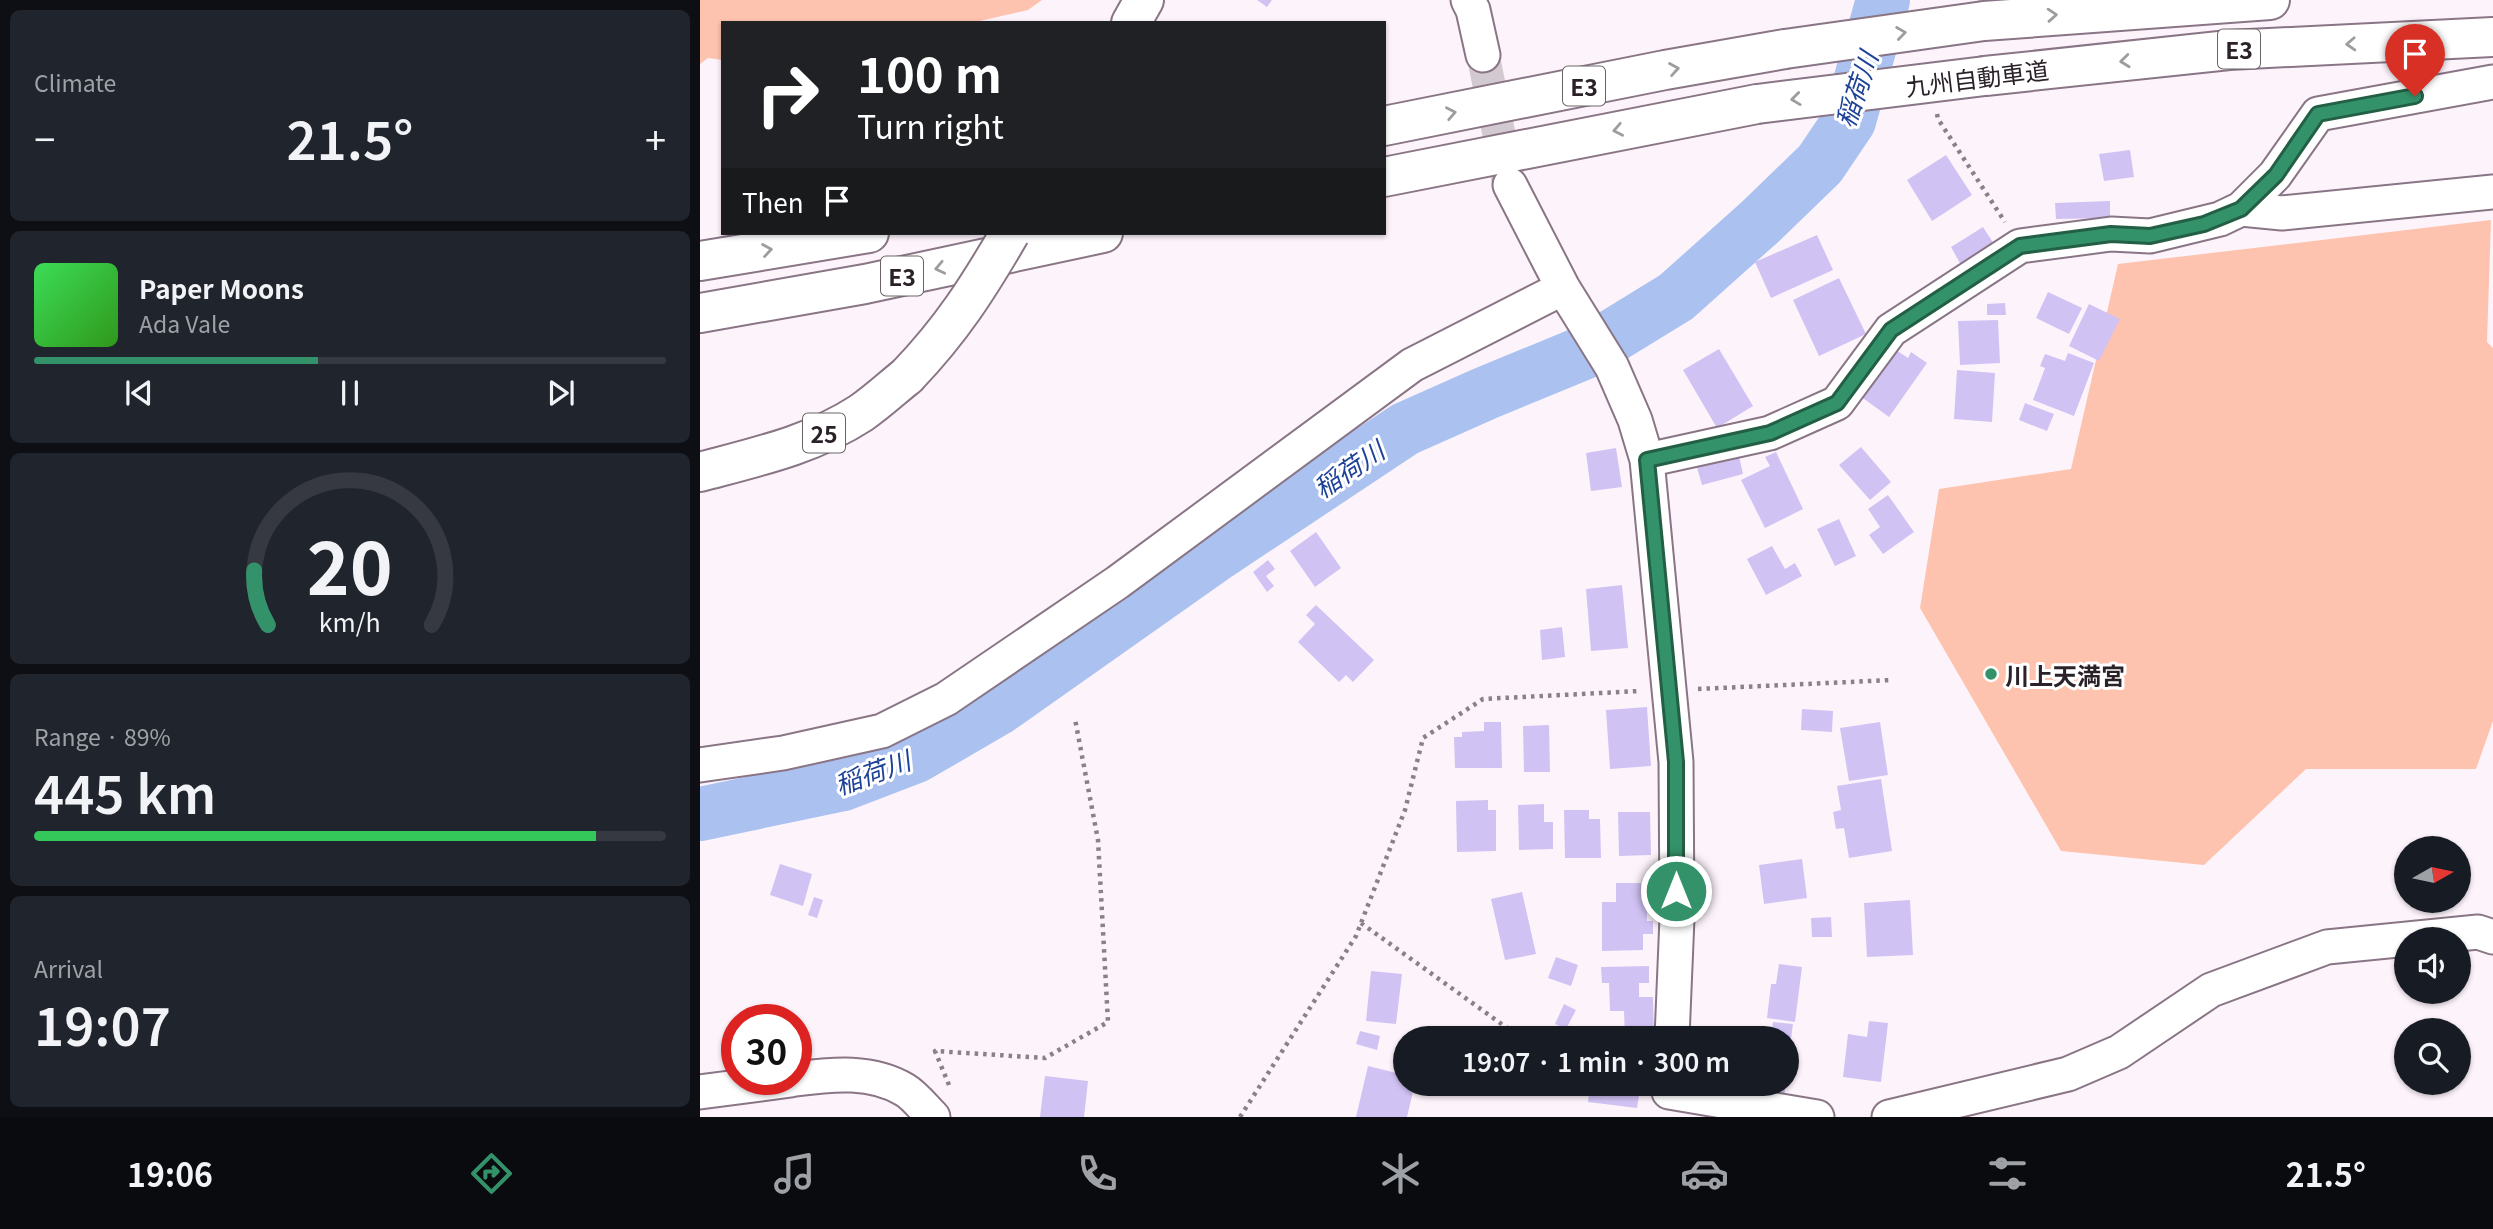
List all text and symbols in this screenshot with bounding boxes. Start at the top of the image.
one-way arrow [2047,8,2058,23]
pin [2385,24,2445,96]
one-way arrow [1895,25,1907,40]
road number: E3 [2218,30,2260,68]
icon: arrive [2396,35,2434,73]
text: 100 m [857,36,1002,107]
one-way arrow [2346,36,2357,51]
water label: 稲荷川 [1825,43,1886,132]
icon: right [742,49,833,140]
street label: 九州自動車道 [1903,51,2051,103]
one-way arrow [2119,53,2130,68]
one-way arrow [1668,62,1680,77]
text: Climate [34,65,116,99]
road number: E3 [1563,66,1605,106]
one-way arrow [1790,92,1802,107]
text: 21.5° [286,100,414,175]
text: Turn right [857,102,1004,148]
one-way arrow [1445,106,1457,121]
text: − [34,110,55,165]
text: + [645,110,666,165]
one-way arrow [1612,122,1624,137]
icon: arrive [818,182,856,220]
text: Then [742,183,804,220]
one-way arrow [761,243,773,258]
road number: E3 [881,256,923,296]
one-way arrow [934,259,946,274]
text: Paper Moons [139,269,304,306]
text: Ada Vale [139,306,230,340]
icon: previous [120,374,158,412]
icon: pause [331,374,369,412]
icon: next [542,374,580,412]
road number: 25 [803,414,845,452]
water label: 稲荷川 [1305,429,1393,505]
text: 20 [307,511,393,616]
text: km/h [319,602,381,638]
place label: 川上天満宮 [2005,657,2125,692]
marker: 川上天満宮 [1983,666,1999,682]
text: Range · 89% [34,719,171,753]
water label: 稲荷川 [829,739,918,802]
text: 445 km [34,754,216,829]
north arrow [2394,836,2471,914]
map controls [2394,836,2471,1095]
position arrow [1639,854,1713,928]
button: sound [2394,927,2471,1004]
text: Arrival [34,951,103,985]
text: 19:07 [34,986,171,1061]
speed limit sign: 30 [721,1004,812,1095]
button: search [2394,1018,2471,1095]
text: 19:07 · 1 min · 300 m [1462,1042,1730,1079]
icon: directions [467,1149,516,1198]
icon: music [770,1149,819,1198]
icon: phone [1073,1149,1122,1198]
icon: climate [1376,1149,1425,1198]
icon: car [1680,1149,1729,1198]
icon: filters [1983,1149,2032,1198]
text: 19:06 [127,1150,213,1196]
text: 21.5° [2286,1150,2366,1196]

